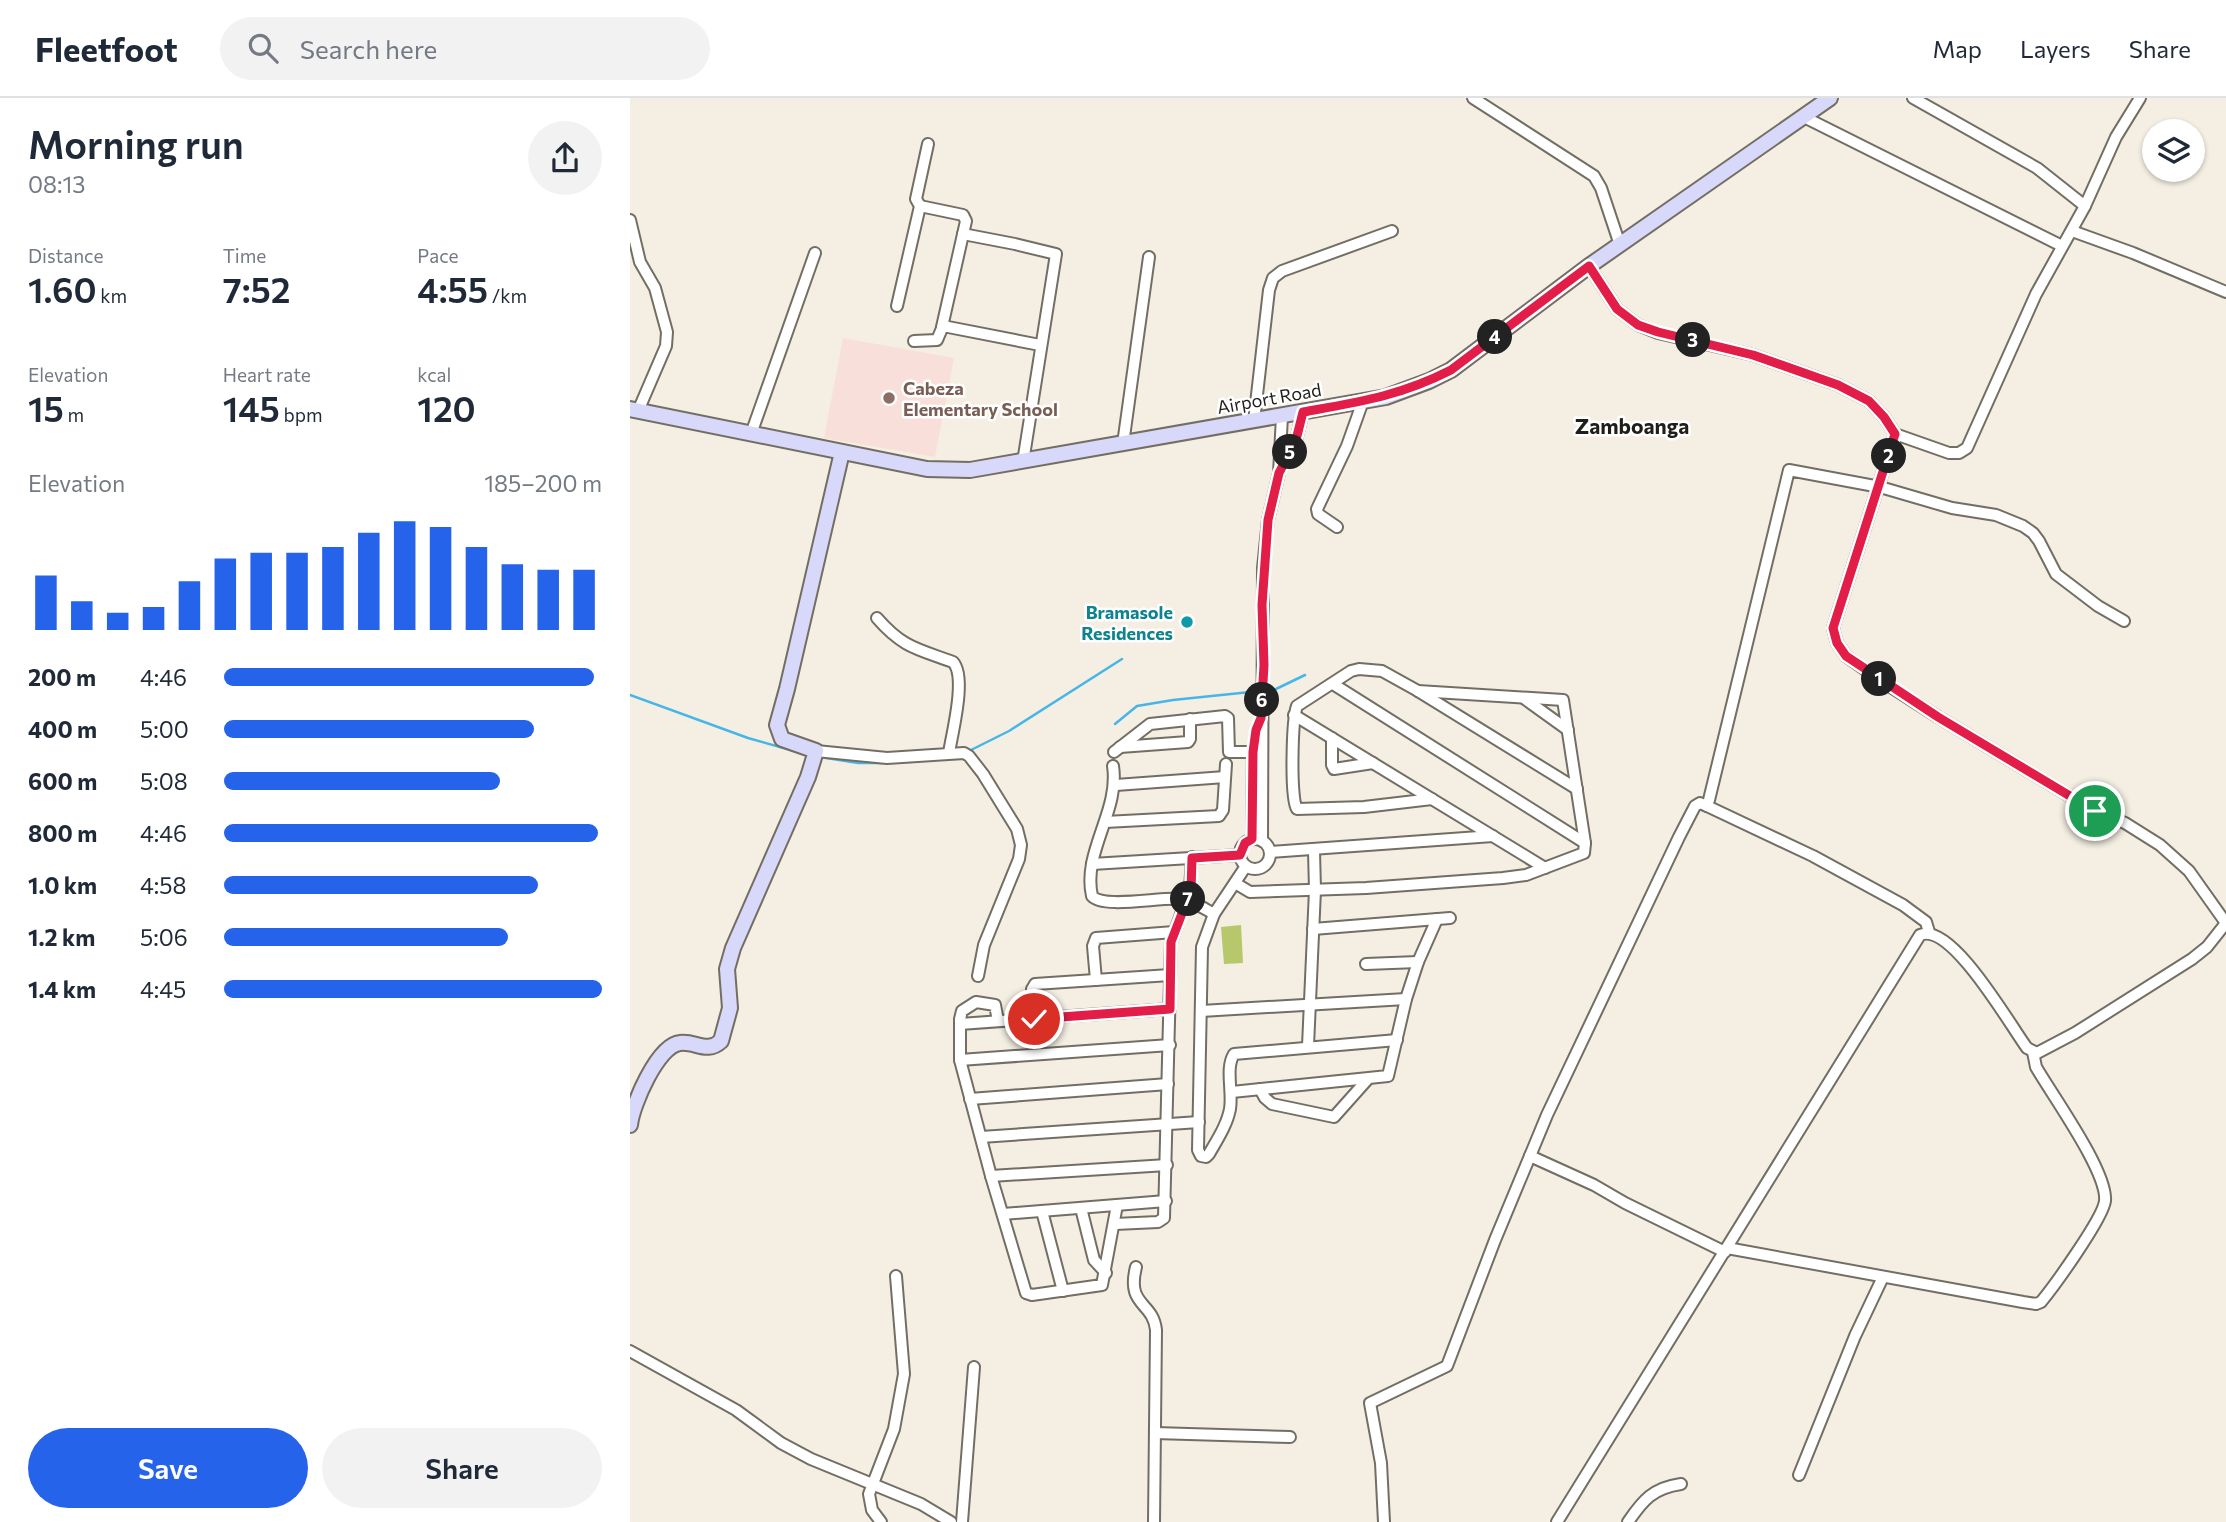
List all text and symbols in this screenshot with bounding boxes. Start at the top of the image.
search box [220,17,710,80]
text: Fleetfoot [35,28,178,69]
icon: search [244,29,282,67]
text: Search here [300,33,437,64]
text: Map [1933,34,1982,63]
text: Layers [2020,34,2091,63]
text: Share [2129,34,2191,63]
map controls [2142,119,2205,182]
button: layers [2142,119,2205,182]
text: Morning run [28,120,244,167]
button: share [528,121,602,195]
text: 08:13 [28,170,85,198]
text: Distance [28,244,104,267]
text: Time [223,244,266,267]
text: Pace [417,244,459,267]
text: 1.60 [28,267,97,310]
text: 7:52 [223,267,291,310]
text: 4:55 [417,267,488,310]
text: km [97,284,127,307]
text: /km [488,284,527,307]
pin: 4 [1478,320,1512,354]
pin: 3 [1676,322,1710,358]
text: 4 [1489,325,1500,348]
text: 3 [1687,328,1698,351]
text: Elevation [28,363,108,386]
text: Heart rate [223,363,311,386]
text: kcal [417,363,451,386]
place label: Cabeza Elementary School [903,377,1058,420]
street label: Airport Road [1215,378,1323,418]
text: 15 [28,386,64,429]
text: 145 [223,386,280,429]
text: 120 [417,386,476,429]
marker: Cabeza Elementary School [881,390,897,406]
text: m [64,403,84,426]
text: bpm [280,403,323,426]
district label: Zamboanga [1575,413,1689,438]
pin: 5 [1272,434,1308,470]
pin: 2 [1872,438,1906,474]
text: 5 [1284,440,1295,463]
text: 2 [1883,444,1894,467]
text: Elevation [28,469,125,497]
text: 185–200 m [484,469,602,497]
place label: Bramasole Residences [1081,601,1173,644]
marker: Bramasole Residences [1179,614,1195,630]
pin: 1 [1862,662,1896,696]
text: 200 m [28,663,96,691]
text: 4:46 [140,663,187,691]
text: 1 [1874,667,1883,690]
pin: 6 [1244,682,1280,718]
text: 6 [1256,688,1267,711]
text: 400 m [28,715,97,743]
text: 5:00 [140,715,189,743]
text: 600 m [28,767,97,795]
text: 5:08 [140,767,188,795]
pin [2065,781,2125,841]
icon: arrive [2076,792,2114,830]
text: 800 m [28,819,97,847]
text: 4:46 [140,819,187,847]
text: 1.0 km [28,871,97,899]
text: 4:58 [140,871,186,899]
pin: 7 [1170,882,1206,916]
text: 7 [1182,887,1193,910]
text: 1.2 km [28,923,95,951]
text: 5:06 [140,923,188,951]
text: 1.4 km [28,975,96,1003]
text: 4:45 [140,975,186,1003]
pin [1004,989,1064,1049]
icon: check [1015,1000,1053,1038]
button: Save [28,1428,308,1508]
button: Share [322,1428,602,1508]

